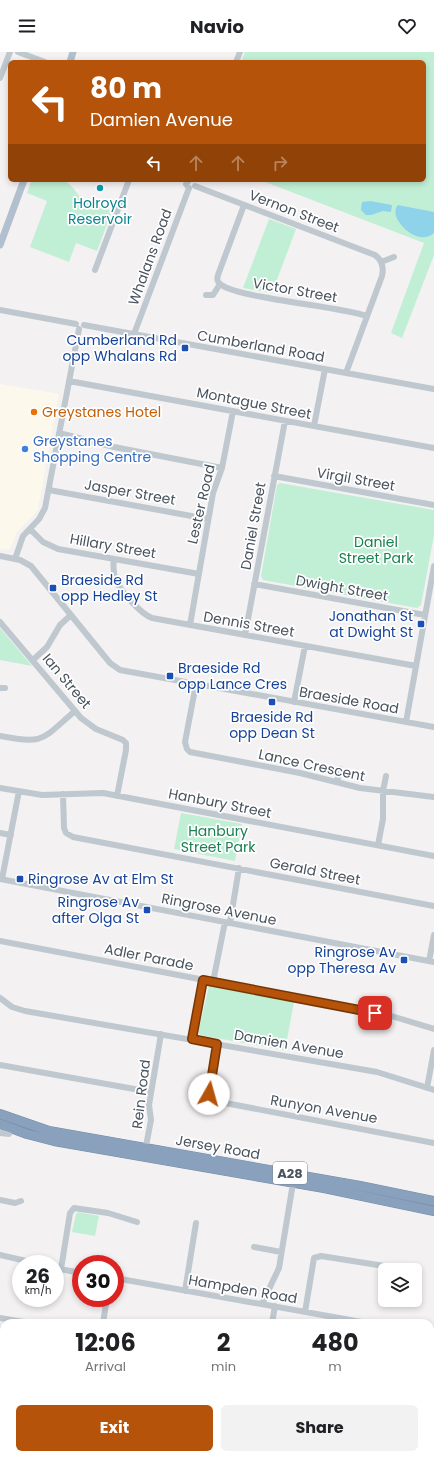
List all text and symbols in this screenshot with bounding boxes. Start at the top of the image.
text: Navio [190,14,244,39]
icon: menu [16,15,38,37]
icon: heart [396,15,418,37]
text: 80 m [90,69,162,108]
icon: left [24,76,76,128]
text: Damien Avenue [90,107,233,132]
icon: left [143,152,165,174]
icon: ahead [185,152,207,174]
icon: ahead [227,152,249,174]
icon: right [269,152,291,174]
marker: Holroyd Reservoir [95,183,105,193]
street label: Vernon Street [246,185,342,237]
place label: Holroyd Reservoir [68,193,132,229]
street label: Whalans Road [123,206,177,308]
street label: Victor Street [251,273,339,307]
street label: Cumberland Road [196,325,326,367]
place label: Cumberland Rd opp Whalans Rd [62,330,177,366]
marker: Cumberland Rd opp Whalans Rd [180,343,190,353]
street label: Montague Street [195,382,313,424]
place label: Greystanes Hotel [42,402,161,422]
marker: Greystanes Hotel [29,407,39,417]
place label: Greystanes Shopping Centre [33,431,151,467]
marker: Greystanes Shopping Centre [20,444,30,454]
street label: Lester Road [182,462,220,546]
street label: Virgil Street [315,462,397,496]
street label: Jasper Street [83,474,177,510]
street label: Daniel Street [235,481,271,571]
street label: Hillary Street [68,529,158,563]
park label: Daniel Street Park [339,532,414,568]
place label: Braeside Rd opp Hedley St [61,570,158,606]
street label: Dwight Street [294,570,390,606]
marker: Braeside Rd opp Hedley St [48,583,58,593]
street label: Dennis Street [202,606,296,642]
place label: Jonathan St at Dwight St [329,606,413,642]
marker: Jonathan St at Dwight St [416,619,426,629]
street label: Ian Street [38,649,96,713]
place label: Braeside Rd opp Lance Cres [178,658,287,694]
marker: Braeside Rd opp Lance Cres [165,671,175,681]
street label: Braeside Road [298,681,400,719]
marker: Braeside Rd opp Dean St [267,697,277,707]
place label: Braeside Rd opp Dean St [229,707,315,743]
street label: Lance Crescent [257,744,367,786]
street label: Hanbury Street [167,783,273,823]
park label: Hanbury Street Park [181,821,256,857]
street label: Gerald Street [268,852,362,890]
place label: Ringrose Av at Elm St [28,869,174,889]
marker: Ringrose Av at Elm St [15,874,25,884]
street label: Ringrose Avenue [160,888,279,930]
place label: Ringrose Av after Olga St [52,892,139,928]
marker: Ringrose Av after Olga St [142,905,152,915]
street label: Adler Parade [103,939,196,975]
place label: Ringrose Av opp Theresa Av [287,942,396,978]
marker: Ringrose Av opp Theresa Av [399,955,409,965]
pin [358,996,392,1030]
icon: arrive [364,1002,386,1024]
street label: Damien Avenue [233,1024,346,1064]
street label: Rein Road [127,1058,155,1130]
position arrow [188,1073,230,1115]
street label: Runyon Avenue [269,1090,379,1128]
street label: Jersey Road [174,1130,262,1164]
road number: A28 [273,1162,307,1184]
speed limit sign: 30 [72,1255,124,1307]
text: 26 [26,1262,50,1290]
map controls [378,1263,422,1307]
button: layers [378,1263,422,1307]
street label: Hampden Road [187,1270,299,1308]
text: km/h [25,1283,51,1298]
text: 12:06 [75,1326,136,1359]
text: 2 [217,1326,230,1359]
text: 480 [311,1326,359,1359]
text: Arrival [85,1357,126,1376]
text: min [211,1357,236,1376]
text: m [328,1357,342,1376]
button: Exit [16,1405,213,1451]
button: Share [221,1405,418,1451]

